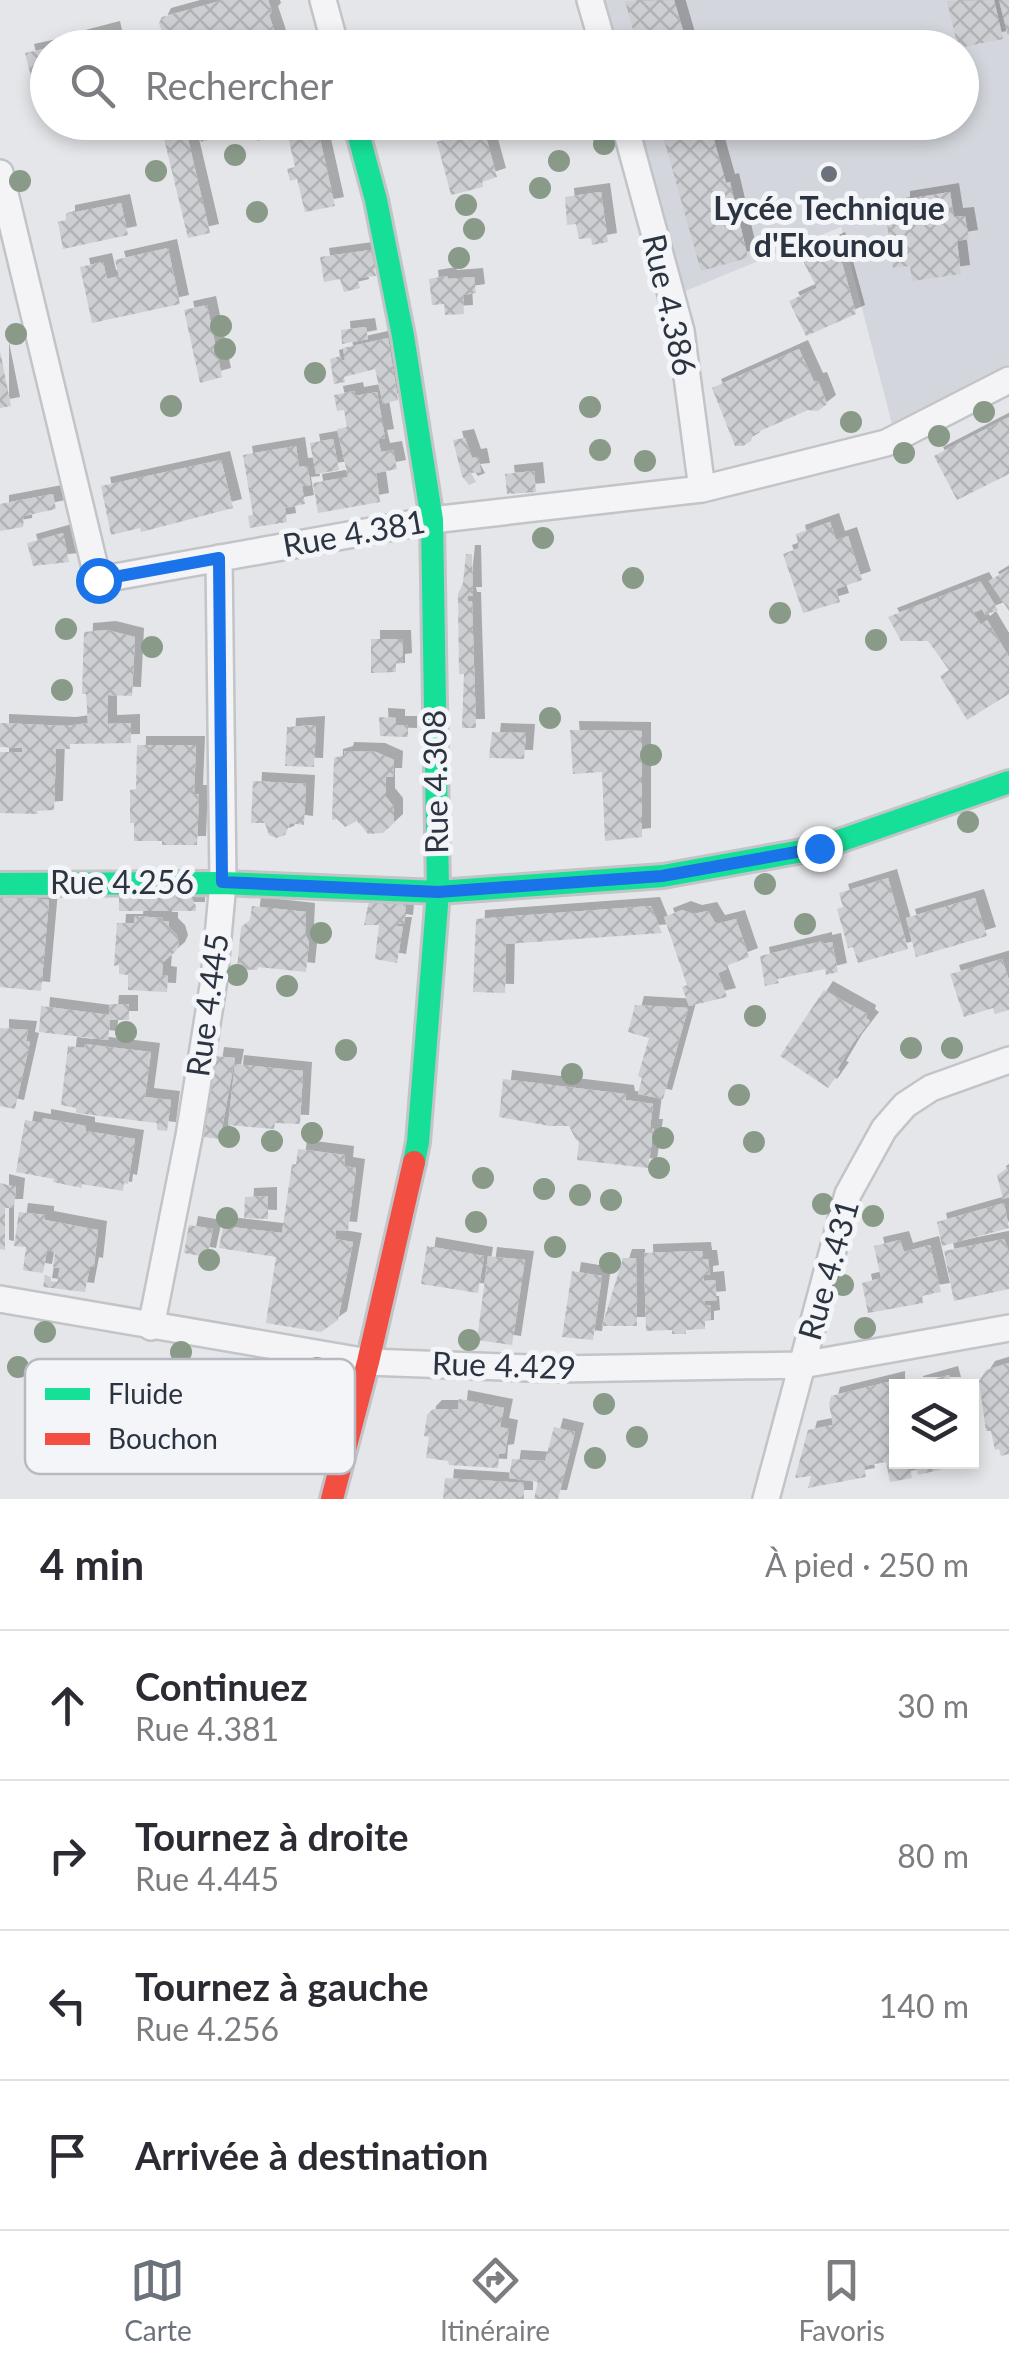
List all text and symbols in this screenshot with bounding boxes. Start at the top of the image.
search box [30,30,979,140]
icon: search [65,58,120,113]
text: Rechercher [145,62,333,108]
marker: Lycée Technique d'Ekounou [818,163,840,185]
place label: Lycée Technique d'Ekounou [713,188,945,264]
street label: Rue 4.386 [635,230,706,379]
street label: Rue 4.381 [279,501,428,564]
route start [76,558,122,604]
street label: Rue 4.308 [414,710,455,854]
route end [797,826,843,872]
street label: Rue 4.256 [50,862,194,901]
street label: Rue 4.445 [177,931,236,1079]
street label: Rue 4.431 [789,1195,866,1344]
street label: Rue 4.429 [431,1342,577,1387]
legend [25,1359,355,1474]
text: Fluide [108,1376,183,1410]
map controls [889,1379,979,1469]
button: layers [889,1379,979,1469]
text: Bouchon [108,1421,218,1455]
text: 4 min [40,1539,144,1589]
text: À pied · 250 m [765,1545,969,1584]
text: Continuez [135,1663,308,1709]
icon: ahead [40,1678,95,1733]
text: 30 m [897,1686,969,1725]
text: Rue 4.381 [135,1709,279,1748]
text: Tournez à droite [135,1813,409,1859]
icon: right [40,1828,95,1883]
text: 80 m [897,1836,969,1875]
text: Rue 4.445 [135,1859,279,1898]
text: Tournez à gauche [135,1963,428,2009]
icon: left [40,1978,95,2033]
text: 140 m [879,1986,969,2025]
text: Rue 4.256 [135,2009,279,2048]
icon: arrive [40,2128,95,2183]
text: Arrivée à destination [135,2132,488,2178]
tab: Carte [124,2253,192,2347]
tab: Itinéraire [440,2253,550,2347]
tab: Favoris [798,2253,885,2347]

